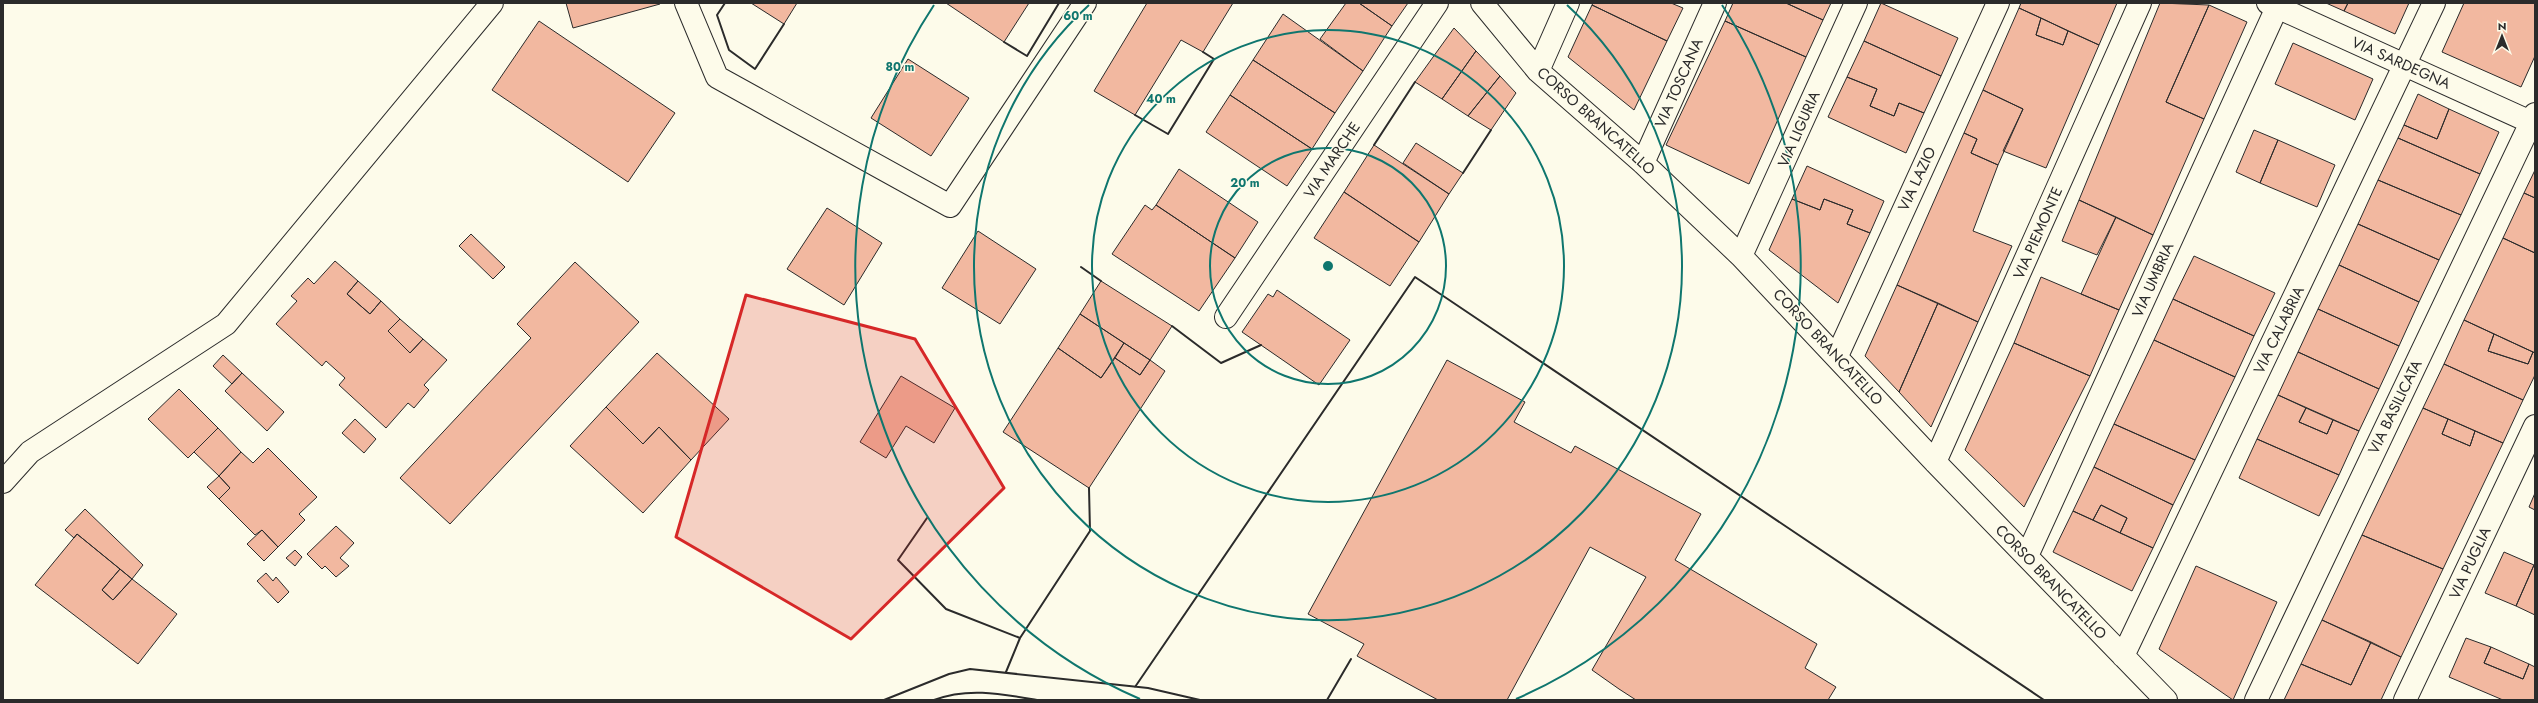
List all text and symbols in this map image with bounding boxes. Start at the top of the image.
text: 60 m [1063,7,1093,25]
north arrow [2482,16,2522,56]
text: N [2498,18,2506,34]
street label: VIA SARDEGNA [2348,31,2454,95]
street label: VIA TOSCANA [1649,35,1709,131]
text: 80 m [886,58,915,76]
street label: CORSO BRANCATELLO [1532,62,1660,180]
street label: VIA LIGURIA [1772,87,1826,171]
text: 40 m [1146,90,1176,108]
street label: VIA MARCHE [1298,118,1366,202]
street label: VIA LAZIO [1892,143,1942,215]
text: 20 m [1230,174,1260,192]
street label: VIA PIEMONTE [2008,183,2068,283]
street label: VIA UMBRIA [2127,239,2179,321]
centre of rings [1321,259,1335,273]
street label: VIA CALABRIA [2248,282,2310,378]
street label: CORSO BRANCATELLO [1768,284,1888,410]
street label: VIA BASILICATA [2363,356,2427,458]
street label: CORSO BRANCATELLO [1990,520,2112,645]
street label: VIA PUGLIA [2444,523,2496,603]

